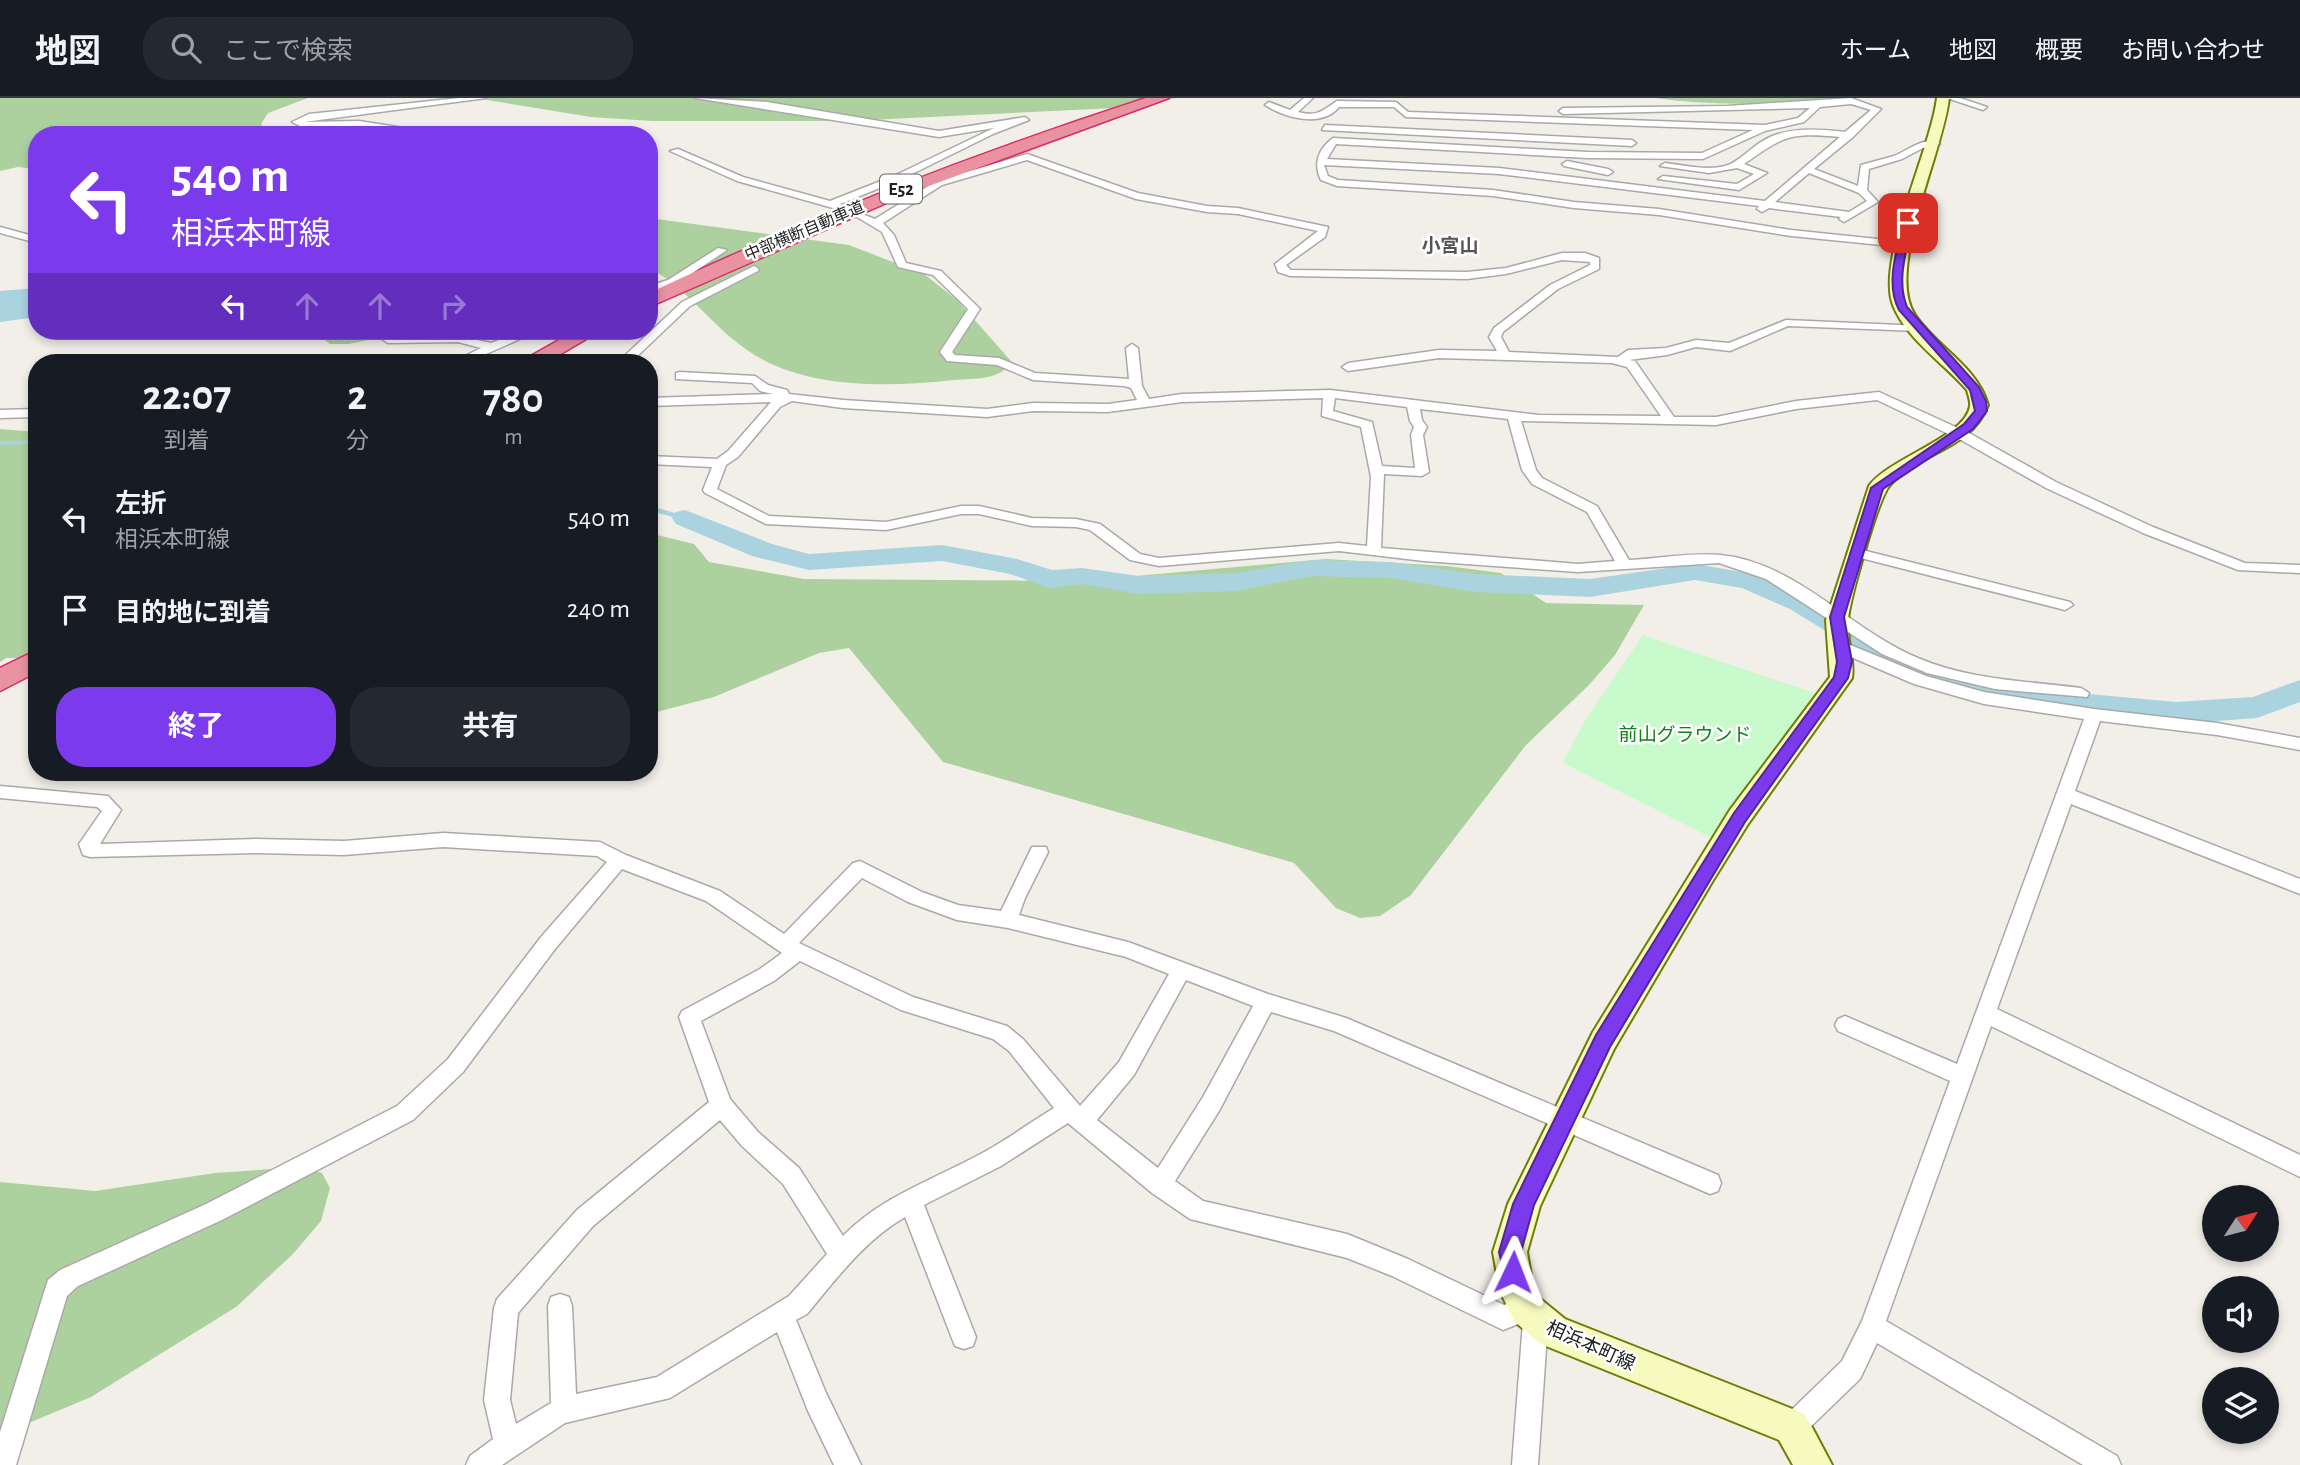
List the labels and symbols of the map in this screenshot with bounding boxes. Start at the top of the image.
road number: E52 [880,174,922,204]
pin [1878,193,1938,253]
street label: 中部横断自動車道 [742,198,866,263]
district label: 小宮山 [1421,236,1479,256]
park label: 前山グラウンド [1618,724,1752,745]
north arrow [2202,1185,2278,1262]
position arrow [1476,1235,1550,1309]
street label: 相浜本町線 [1543,1317,1638,1374]

